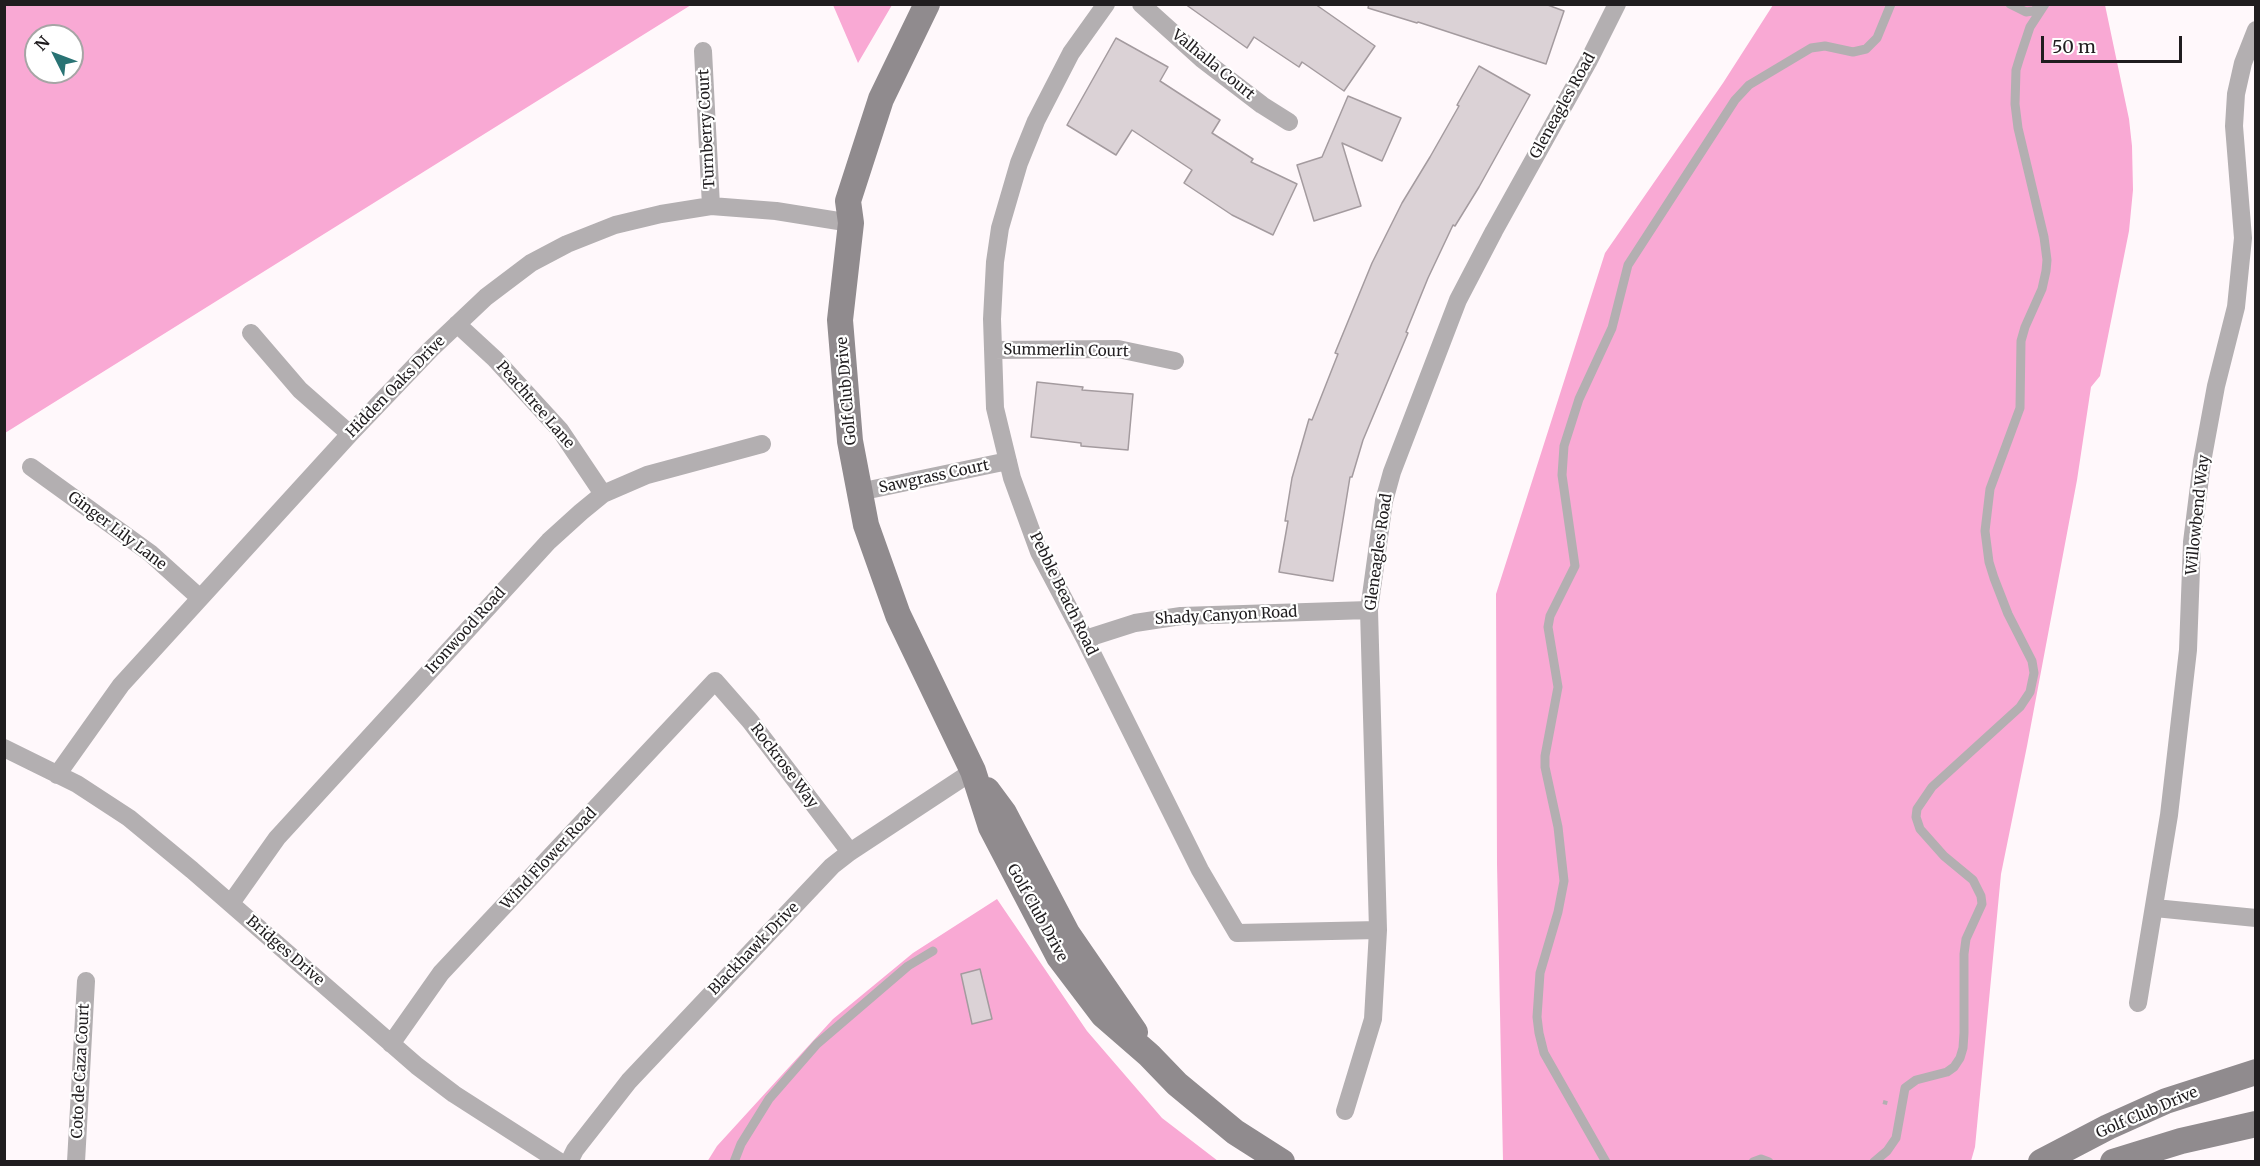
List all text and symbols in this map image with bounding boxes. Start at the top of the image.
north arrow [24,24,84,84]
scale bar [2044,24,2185,62]
street label: Valhalla Court [1168,26,1258,104]
text: N [30,32,54,55]
text: 50 m [2052,35,2096,58]
street label: Gleneagles Road [1527,50,1599,162]
street label: Turnberry Court [695,69,719,189]
street label: Hidden Oaks Drive [343,332,449,442]
street label: Golf Club Drive [833,336,861,446]
street label: Summerlin Court [1003,341,1129,361]
street label: Peachtree Lane [492,358,578,452]
street label: Willowbend Way [2183,454,2213,576]
street label: Sawgrass Court [877,457,991,497]
street label: Ginger Lily Lane [64,488,170,574]
street label: Gleneagles Road [1362,492,1396,612]
street label: Pebble Beach Road [1025,530,1101,658]
street label: Ironwood Road [423,584,509,678]
street label: Shady Canyon Road [1154,603,1298,629]
street label: Rockrose Way [746,720,822,812]
street label: Wind Flower Road [497,805,601,913]
street label: Golf Club Drive [1003,861,1071,965]
street label: Blackhawk Drive [705,899,803,999]
street label: Bridges Drive [242,912,328,990]
street label: Coto de Caza Court [68,1003,94,1139]
street label: Golf Club Drive [2093,1083,2201,1143]

